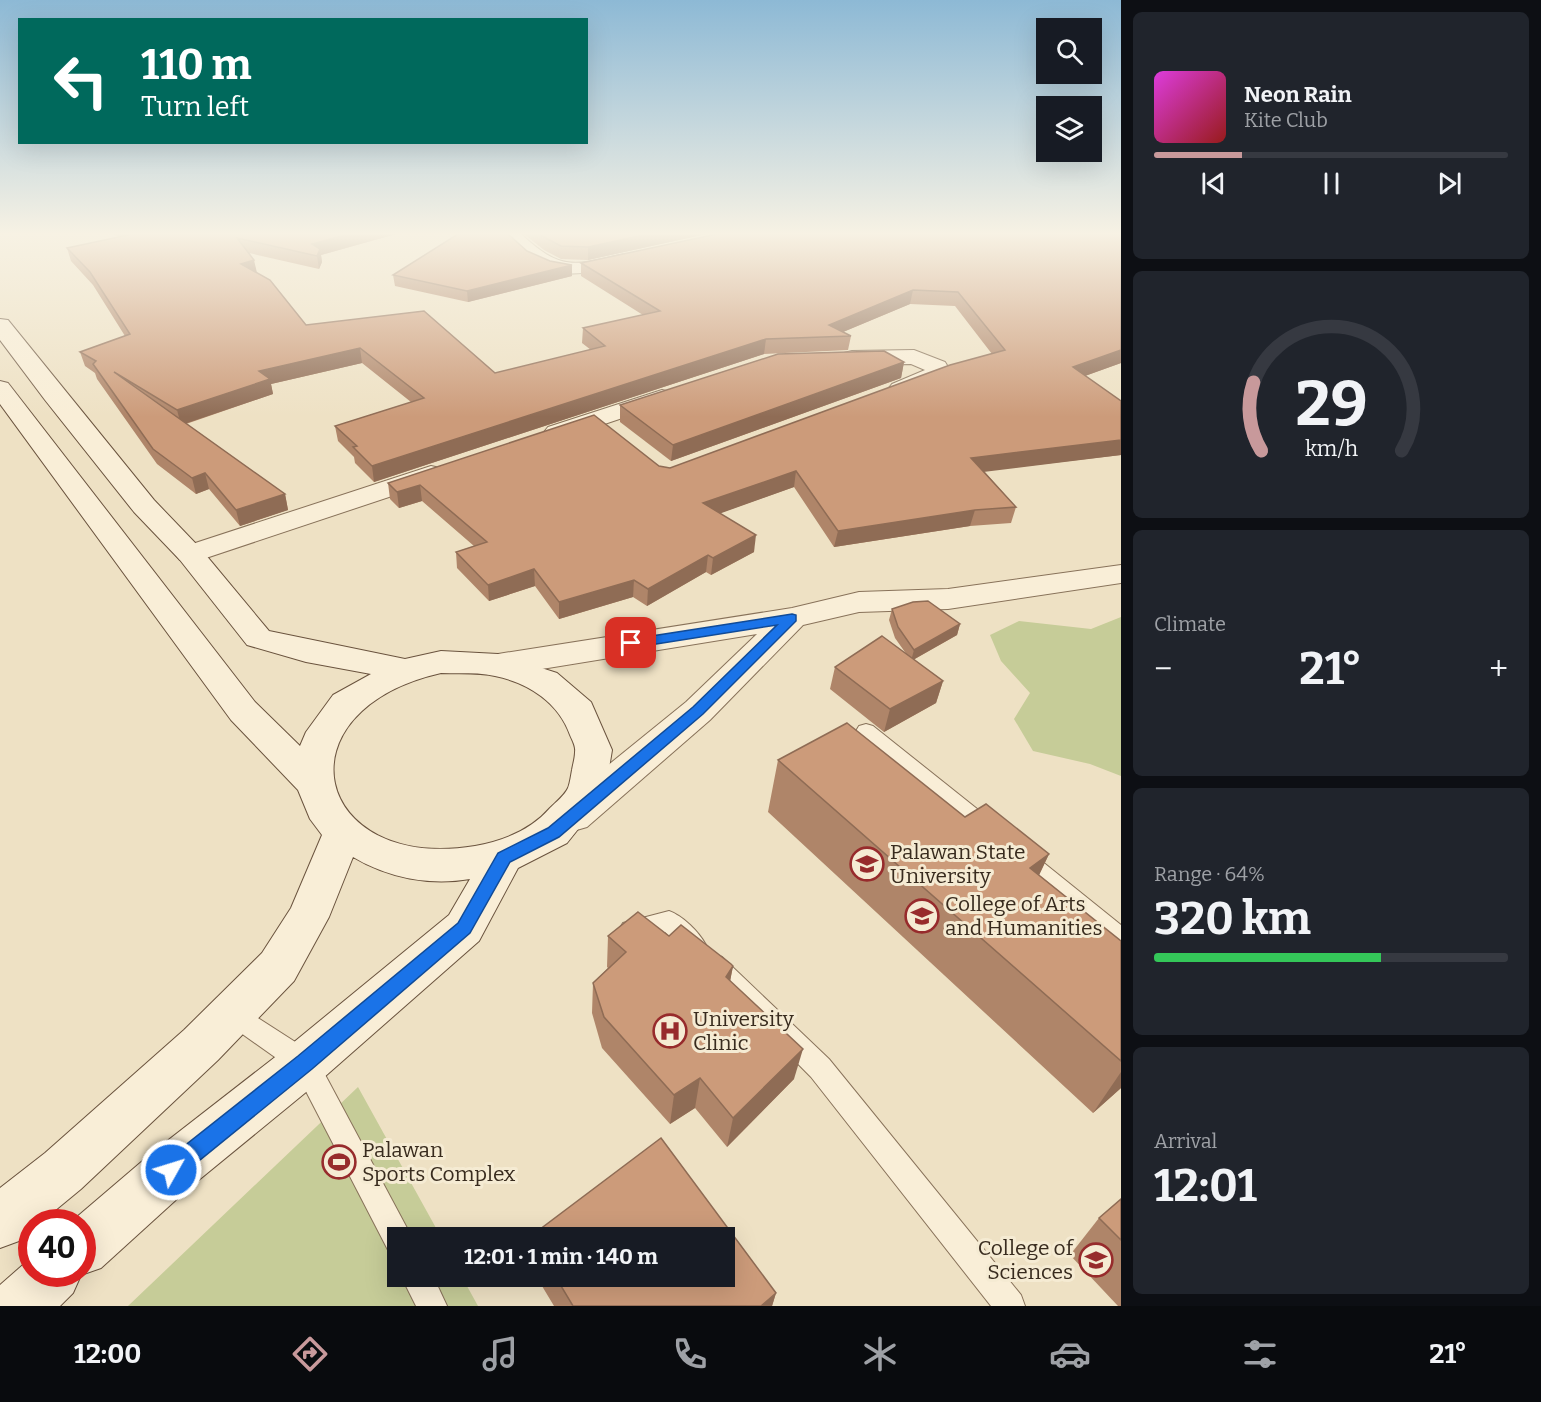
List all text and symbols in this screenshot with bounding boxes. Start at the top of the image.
map controls [1036,18,1102,162]
button: search [1036,18,1102,84]
text: 110 m [141,40,252,90]
icon: left [42,42,120,120]
text: Neon Rain [1244,81,1352,108]
text: Turn left [141,91,249,123]
button: layers [1036,96,1102,162]
text: Kite Club [1244,108,1328,132]
icon: previous [1197,167,1230,200]
icon: pause [1315,167,1348,200]
icon: next [1433,167,1466,200]
text: 29 [1295,367,1367,442]
text: km/h [1304,437,1358,463]
text: Climate [1154,612,1226,636]
pin [605,617,656,668]
icon: arrive [614,626,647,659]
text: 21° [1299,642,1362,696]
text: − [1154,649,1172,689]
text: + [1489,649,1508,689]
place label: Palawan State University [890,839,1026,889]
school or university icon: Palawan State University [849,846,885,882]
text: Range · 64% [1154,862,1265,886]
place label: College of Arts and Humanities [945,891,1103,941]
text: 320 km [1154,892,1311,946]
school or university icon: College of Arts and Humanities [904,898,940,934]
place label: University Clinic [693,1006,795,1056]
hospital icon: University Clinic [652,1013,688,1049]
text: Arrival [1154,1129,1217,1153]
place label: Palawan Sports Complex [362,1137,516,1187]
position arrow [139,1138,203,1202]
sports icon: Palawan Sports Complex [321,1144,357,1180]
text: 12:01 [1154,1159,1257,1213]
speed limit sign: 40 [18,1209,96,1287]
place label: College of Sciences [978,1235,1075,1285]
school or university icon: College of Sciences [1078,1242,1114,1278]
text: 12:01 · 1 min · 140 m [464,1243,658,1270]
icon: directions [289,1333,331,1375]
icon: music [479,1333,521,1375]
icon: phone [669,1333,711,1375]
icon: climate [859,1333,901,1375]
icon: car [1049,1333,1091,1375]
icon: filters [1239,1333,1281,1375]
text: 12:00 [74,1338,141,1370]
text: 21° [1429,1338,1467,1370]

